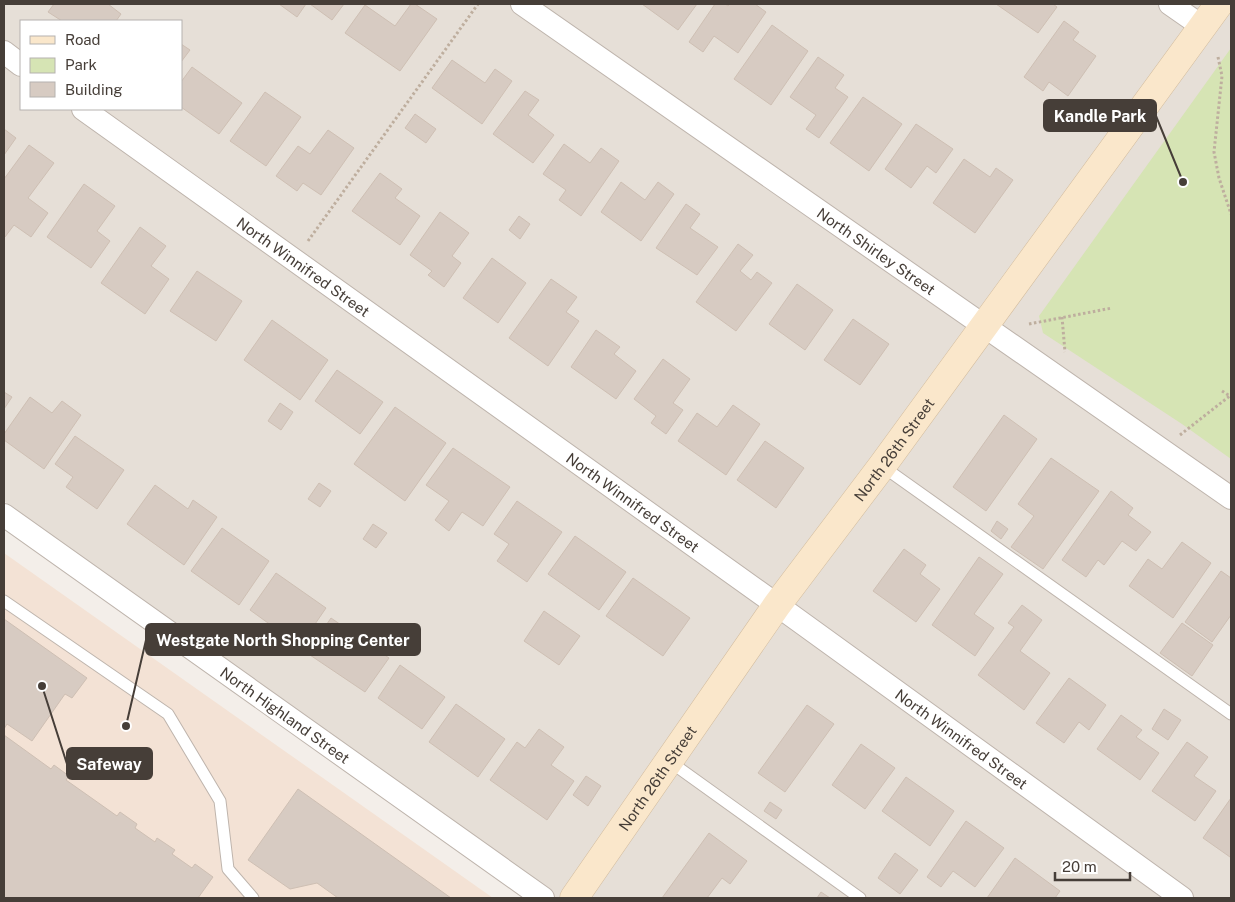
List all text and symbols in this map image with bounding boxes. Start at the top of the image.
legend [20,20,182,110]
text: Road [65,31,101,48]
text: Park [65,56,97,73]
text: Building [65,81,123,98]
callout: Kandle Park [1044,100,1156,131]
text: Kandle Park [1054,107,1146,126]
street label: North Shirley Street [814,204,939,298]
street label: North Winnifred Street [234,213,373,320]
street label: North 26th Street [850,394,937,504]
street label: North Winnifred Street [563,449,703,555]
callout: Westgate North Shopping Center [146,624,420,655]
text: Westgate North Shopping Center [156,631,410,650]
street label: North Highland Street [217,663,353,767]
street label: North Winnifred Street [892,685,1031,792]
street label: North 26th Street [615,722,699,834]
callout: Safeway [67,748,152,779]
text: Safeway [76,755,142,774]
scale bar [1055,850,1130,882]
text: 20 m [1062,858,1097,875]

